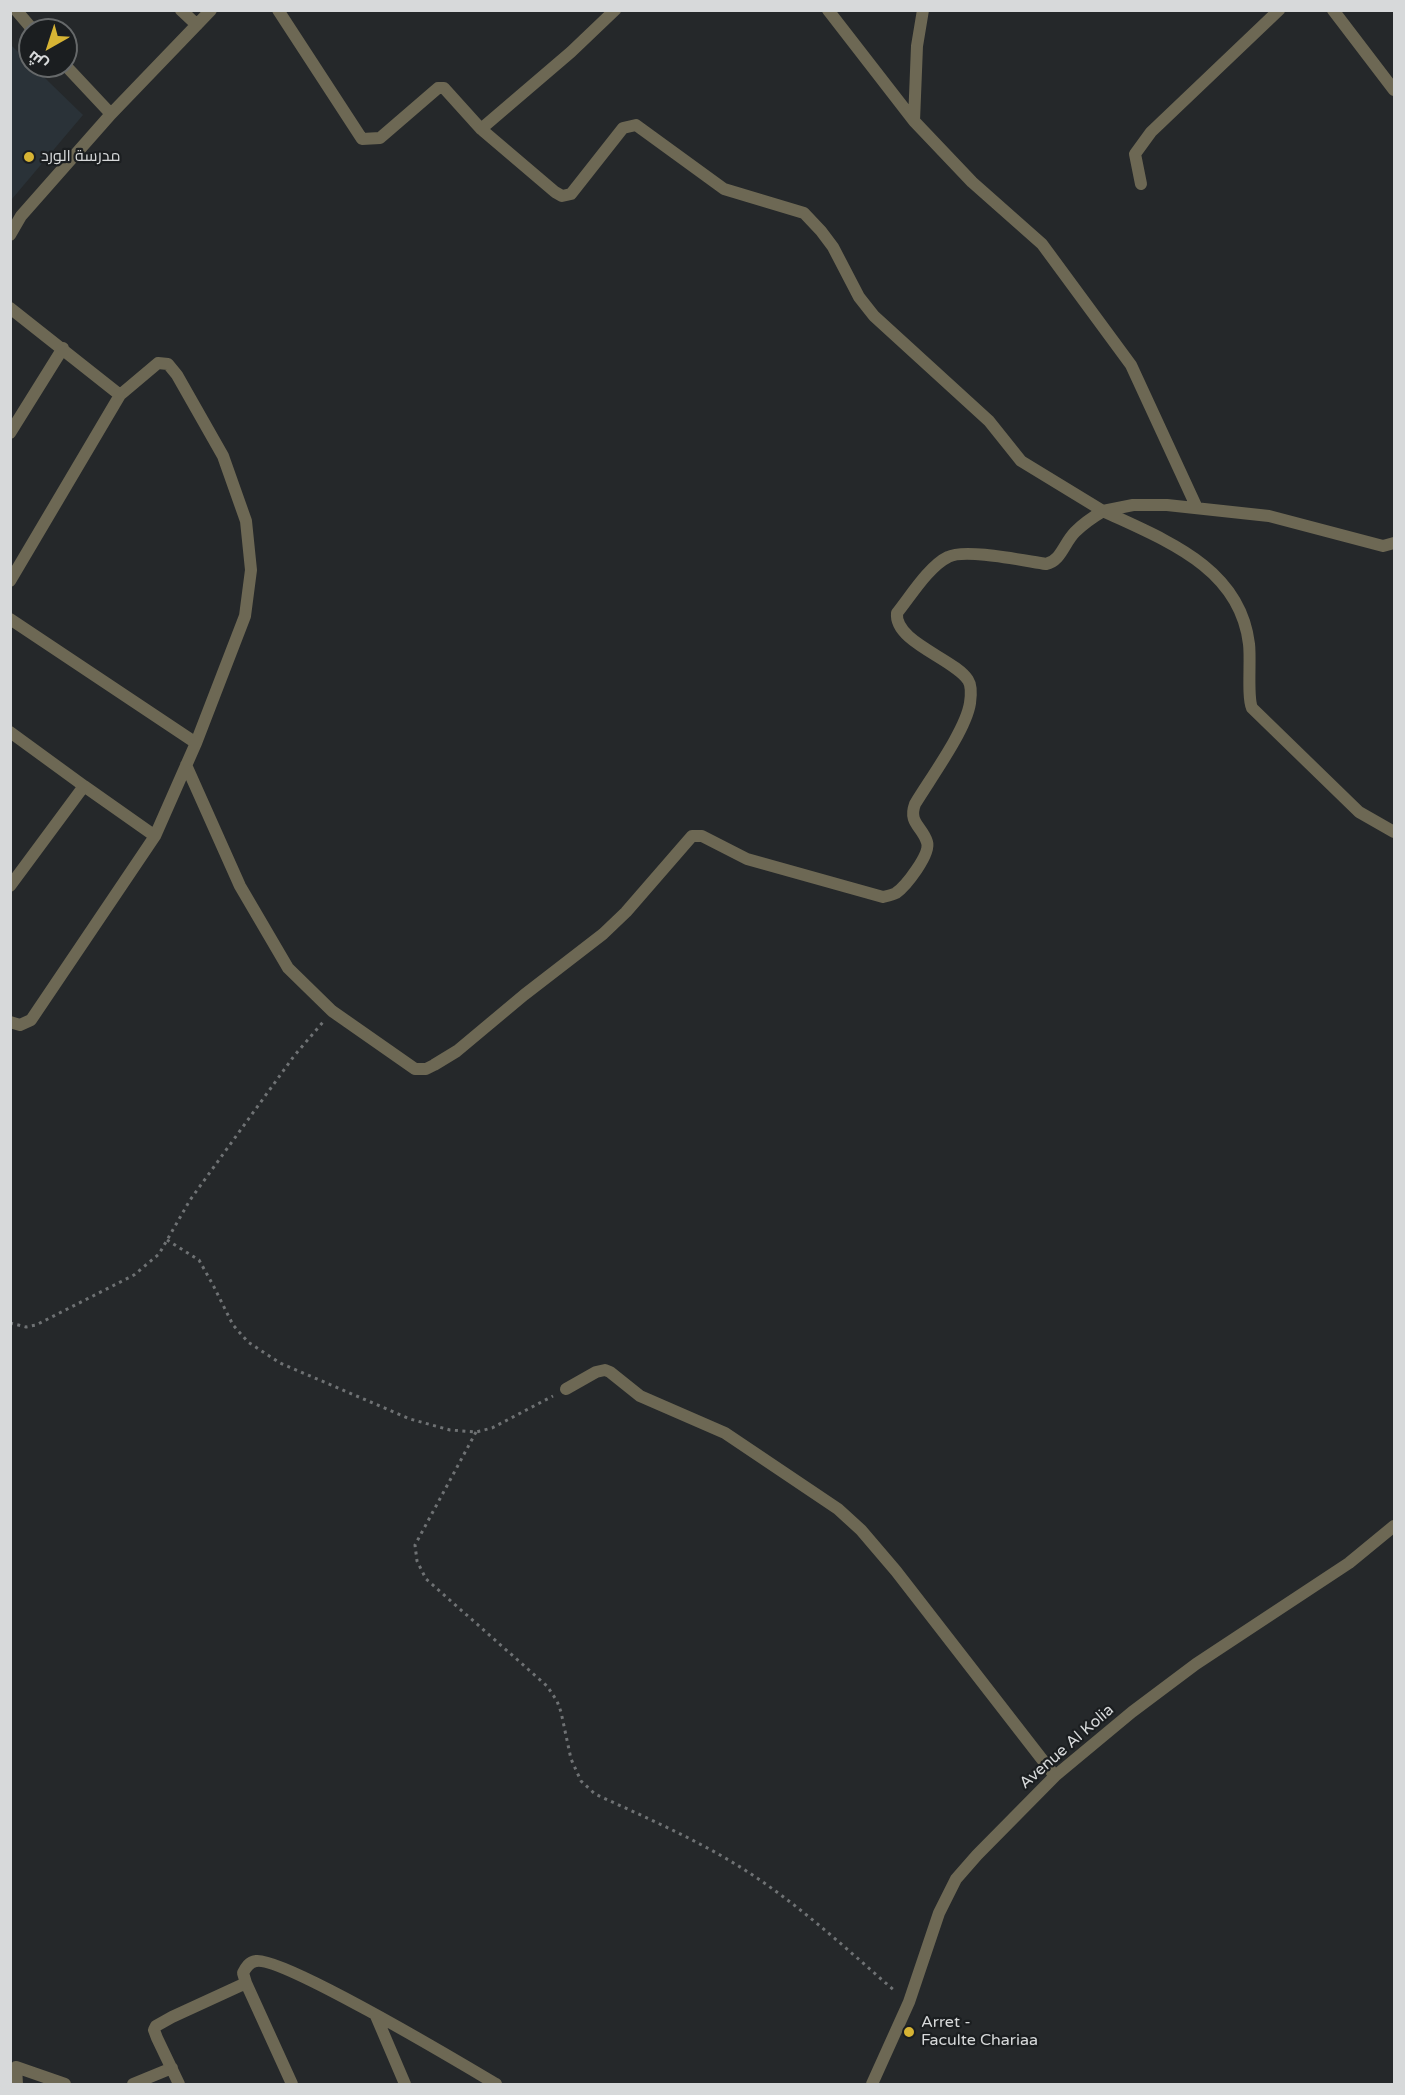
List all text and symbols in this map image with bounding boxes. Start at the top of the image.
north arrow [18,18,78,78]
text: ش [24,46,52,75]
place label: مدرسة الورد [41,147,121,167]
marker: مدرسة الورد [22,150,36,164]
street label: Avenue Al Kolia [1016,1701,1118,1793]
place label: Arret - Faculte Chariaa [921,2013,1038,2051]
marker: Arret - Faculte Chariaa [902,2025,916,2039]

